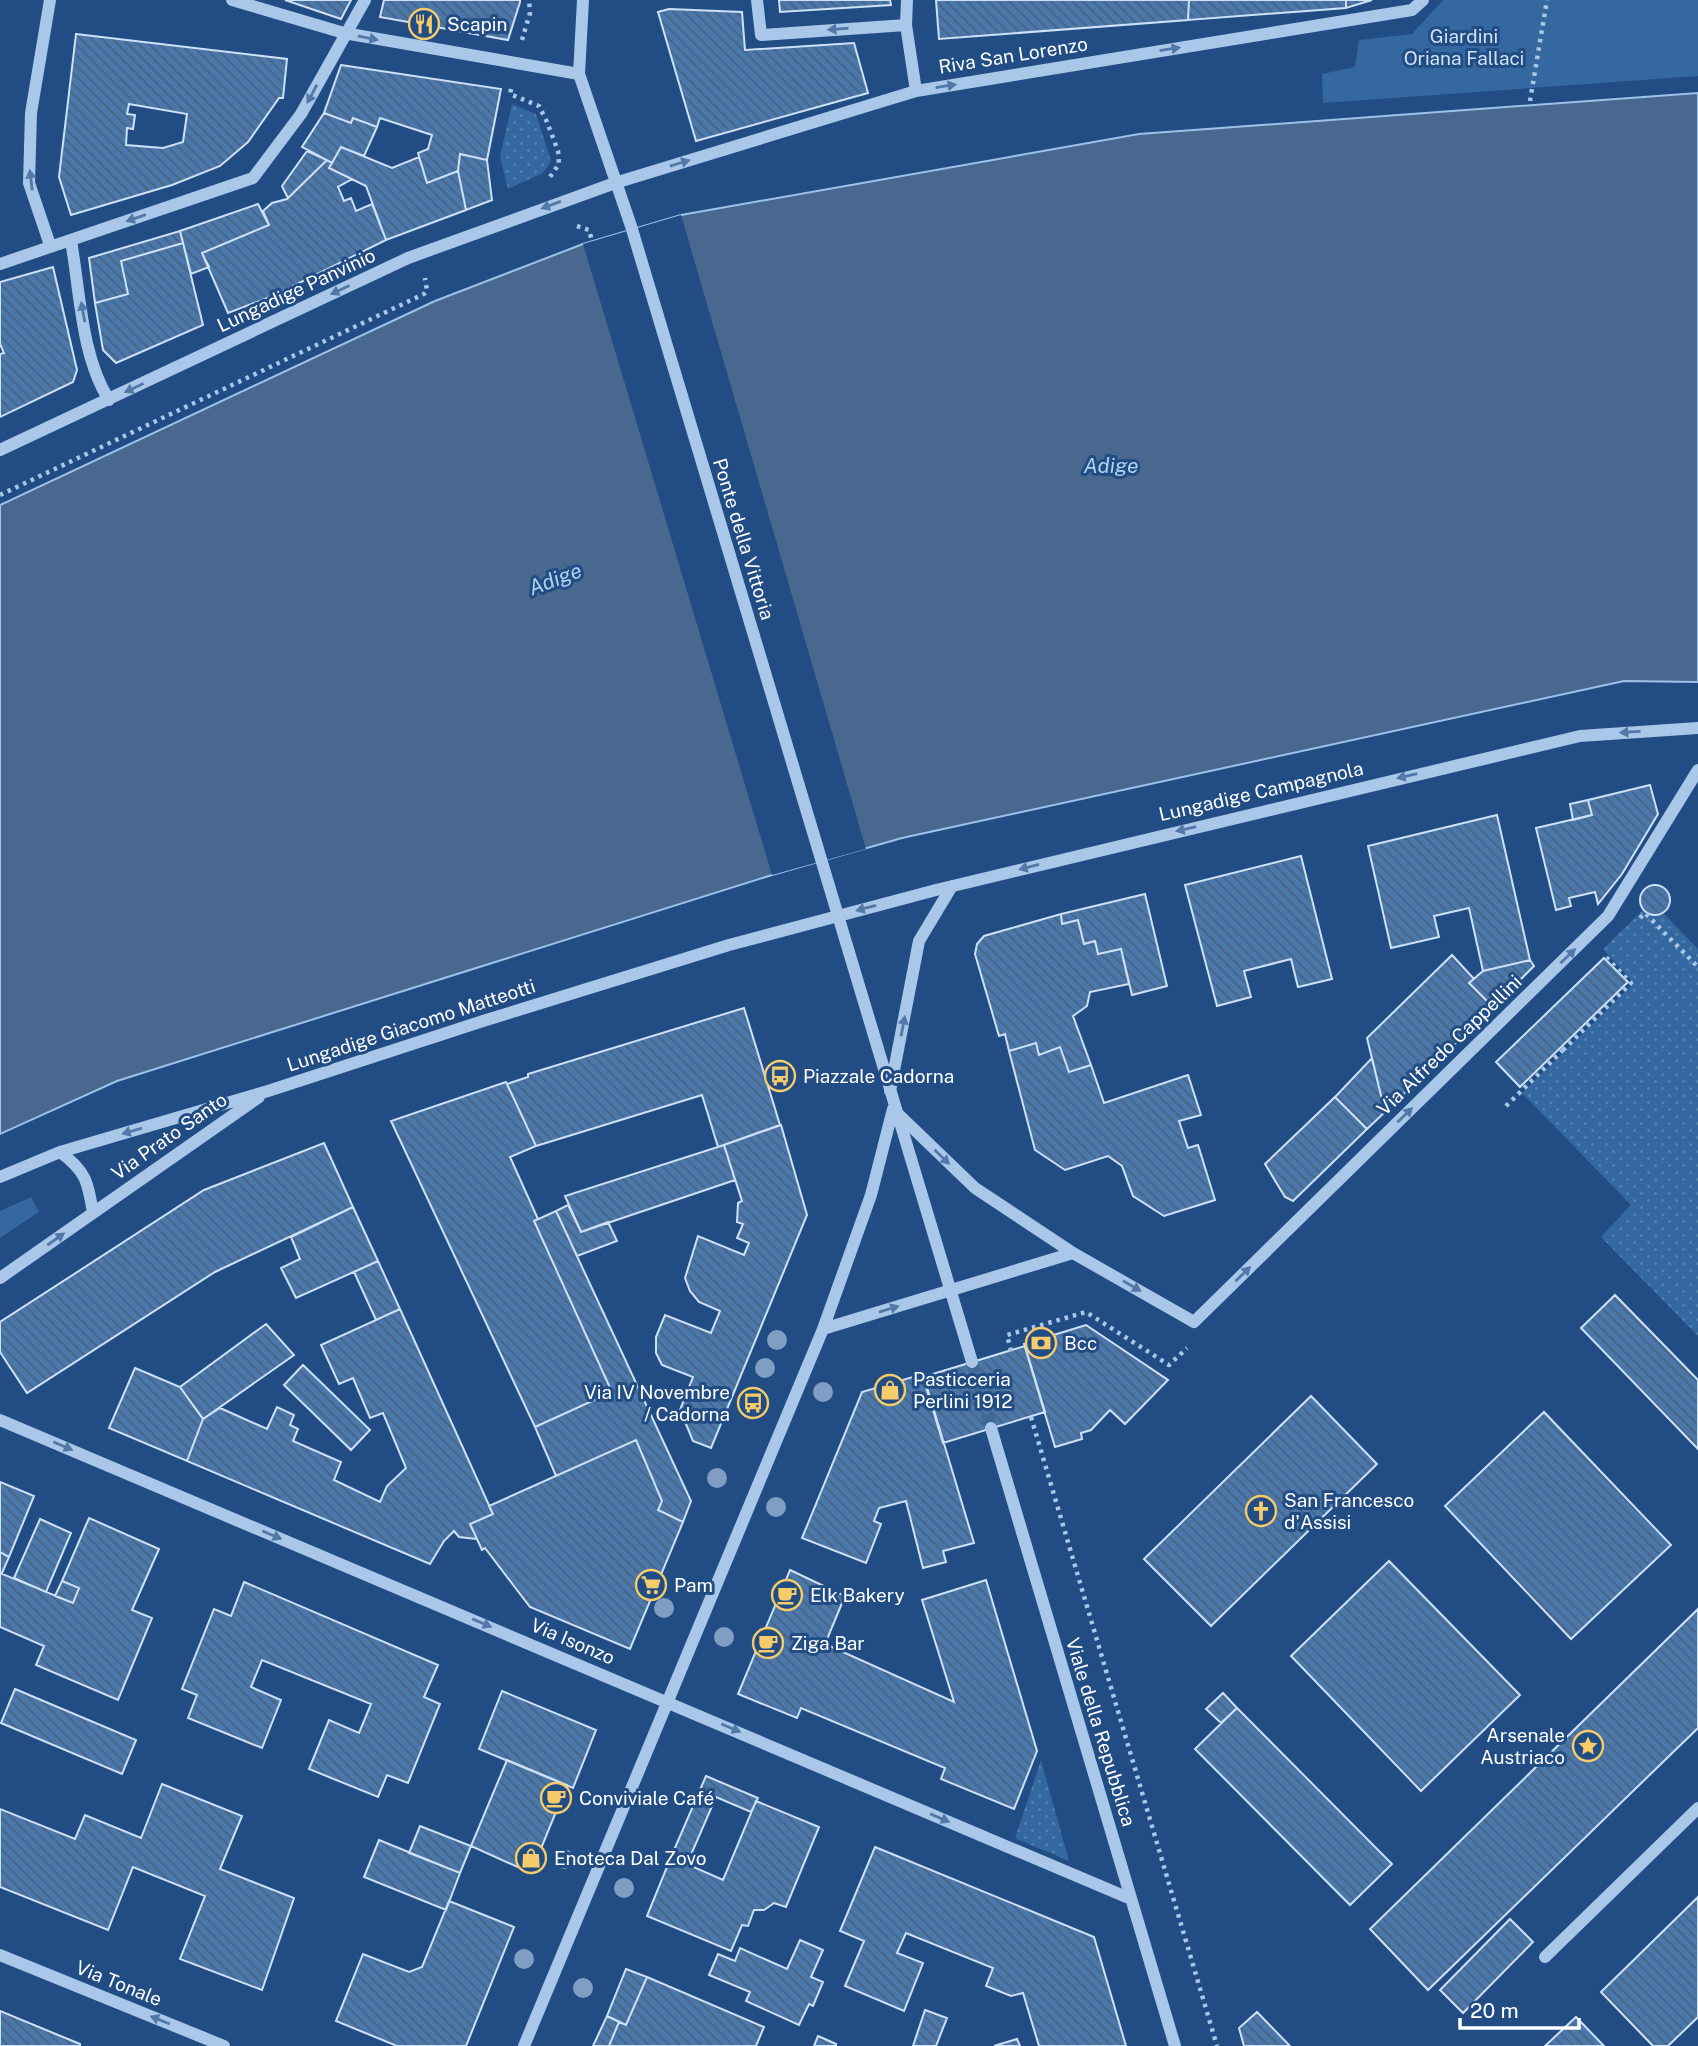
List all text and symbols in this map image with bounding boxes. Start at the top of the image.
restaurant icon: Scapin [407,7,441,41]
place label: Scapin [447,13,508,35]
one-way arrow [827,24,849,35]
park label: Giardini Oriana Fallaci [1404,25,1524,69]
street label: Riva San Lorenzo [937,32,1089,78]
one-way arrow [357,33,379,44]
one-way arrow [1159,43,1181,54]
one-way arrow [935,80,957,91]
one-way arrow [306,84,318,103]
one-way arrow [670,157,691,168]
one-way arrow [25,169,36,191]
one-way arrow [540,200,561,211]
one-way arrow [125,213,146,224]
street label: Lungadige Panvinio [213,244,379,336]
one-way arrow [330,285,350,296]
one-way arrow [77,300,88,322]
one-way arrow [124,382,144,393]
water label: Adige [1084,453,1138,478]
street label: Ponte della Vittoria [709,456,779,622]
water label: Adige [525,557,585,601]
one-way arrow [1619,727,1641,738]
street label: Lungadige Campagnola [1157,757,1365,825]
one-way arrow [1396,771,1418,782]
one-way arrow [1175,824,1197,835]
one-way arrow [1018,862,1040,873]
one-way arrow [855,903,877,914]
one-way arrow [1559,947,1576,964]
street label: Via Alfredo Cappellini [1372,970,1526,1120]
street label: Lungadige Giacomo Matteotti [284,974,538,1076]
one-way arrow [897,1015,908,1037]
bus stop icon: Piazzale Cadorna [763,1059,797,1093]
place label: Piazzale Cadorna [803,1065,954,1087]
street label: Via Prato Santo [107,1088,231,1184]
one-way arrow [1397,1107,1413,1123]
one-way arrow [121,1126,142,1136]
one-way arrow [934,1148,951,1165]
one-way arrow [47,1232,65,1246]
one-way arrow [1234,1267,1251,1283]
one-way arrow [1123,1280,1142,1292]
one-way arrow [878,1304,899,1314]
bank icon: Bcc [1024,1326,1058,1360]
place label: Bcc [1064,1332,1097,1354]
place label: Pasticceria Perlini 1912 [913,1368,1013,1412]
shop icon: Pasticceria Perlini 1912 [873,1373,907,1407]
place label: Via IV Novembre / Cadorna [584,1381,730,1425]
bus stop icon: Via IV Novembre / Cadorna [736,1386,770,1420]
one-way arrow [53,1440,73,1452]
place label: San Francesco d'Assisi [1284,1489,1414,1533]
church icon: San Francesco d'Assisi [1244,1494,1278,1528]
one-way arrow [262,1529,283,1540]
supermarket icon: Pam [634,1568,668,1602]
place label: Pam [674,1574,713,1596]
cafe icon: Elk Bakery [770,1578,804,1612]
place label: Elk Bakery [810,1584,905,1606]
street label: Via Isonzo [528,1613,618,1669]
one-way arrow [472,1617,492,1629]
cafe icon: Ziga Bar [751,1626,785,1660]
place label: Ziga Bar [791,1632,865,1654]
street label: Viale della Repubblica [1062,1635,1140,1829]
one-way arrow [720,1723,741,1734]
place label: Arsenale Austriaco [1480,1724,1565,1768]
place icon: Arsenale Austriaco [1571,1729,1605,1763]
cafe icon: Conviviale Café [539,1781,573,1815]
place label: Conviviale Café [579,1787,714,1809]
one-way arrow [930,1812,951,1823]
shop icon: Enoteca Dal Zovo [514,1841,548,1875]
place label: Enoteca Dal Zovo [554,1847,707,1869]
street label: Via Tonale [73,1956,165,2010]
scale bar [1460,1986,1579,2030]
text: 20 m [1470,1998,1519,2023]
one-way arrow [150,2015,171,2026]

